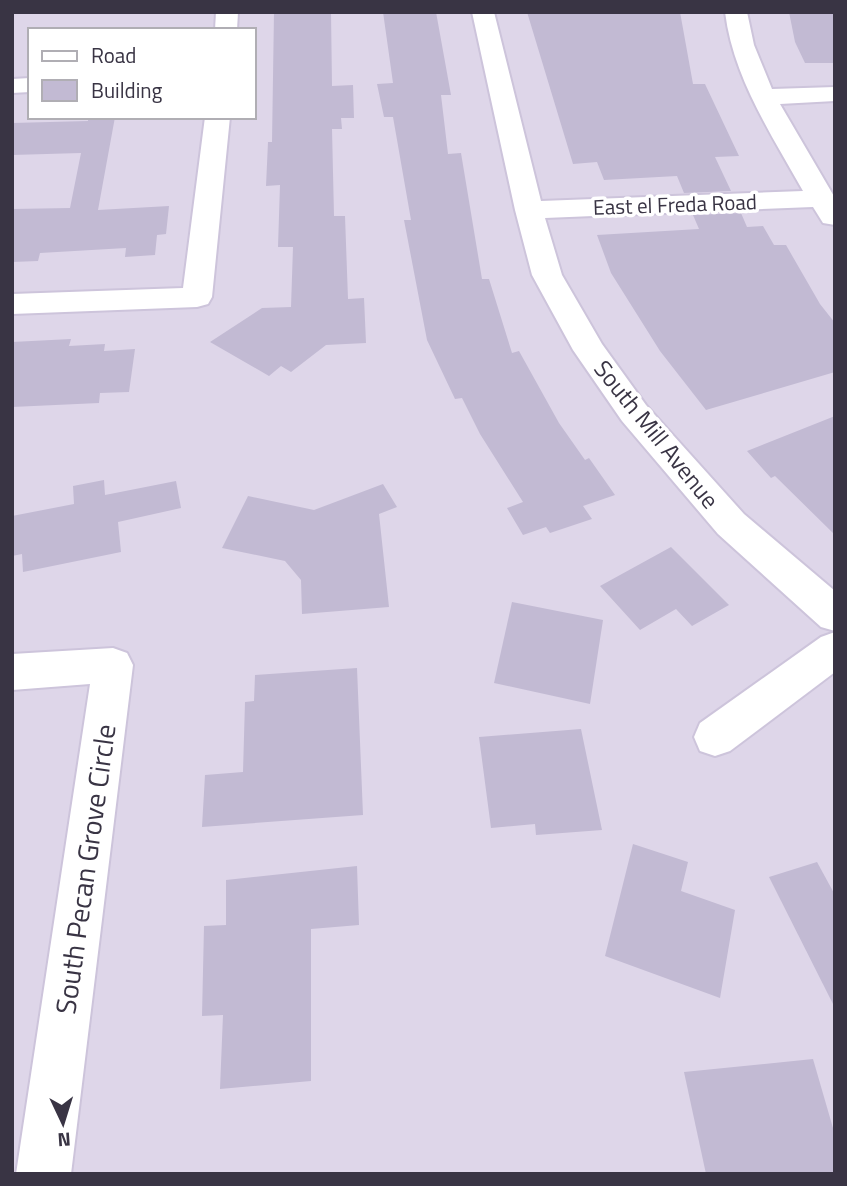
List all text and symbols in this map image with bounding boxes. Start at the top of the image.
legend [28,28,256,119]
text: Road [91,39,136,71]
text: Building [91,74,163,106]
street label: East el Freda Road [593,185,757,223]
street label: South Mill Avenue [586,352,728,516]
street label: South Pecan Grove Circle [43,721,127,1017]
north arrow [28,1088,98,1158]
text: N [57,1126,72,1155]

